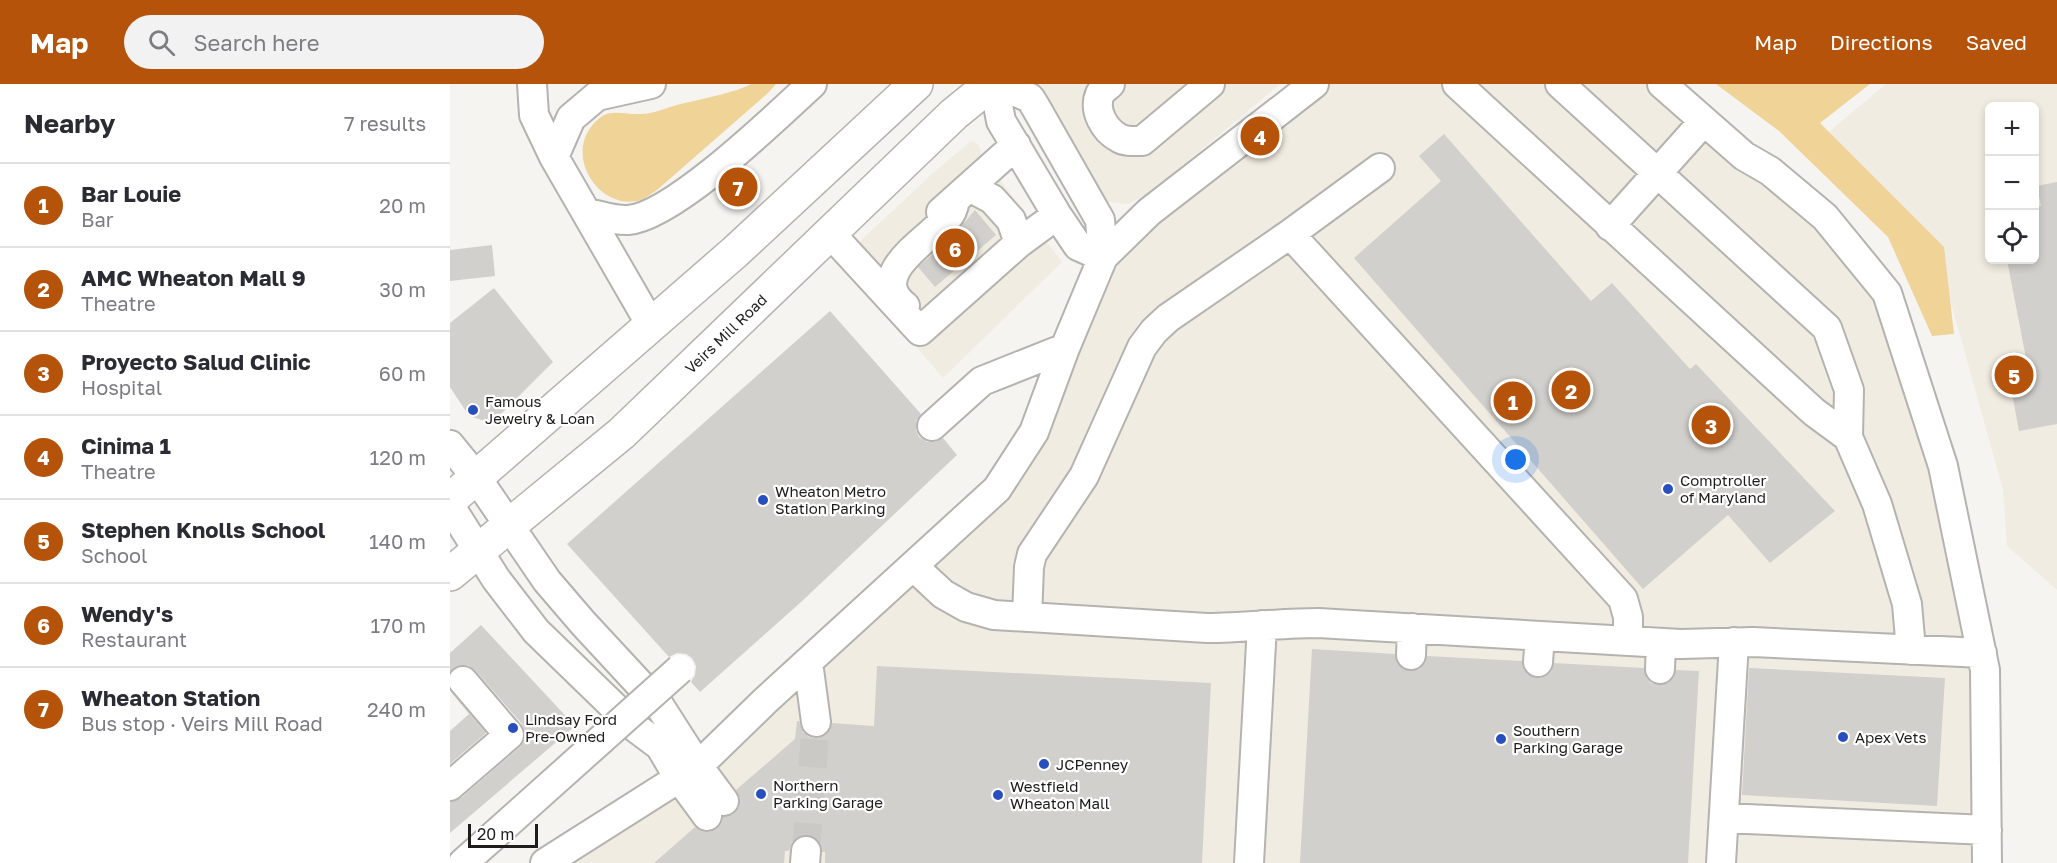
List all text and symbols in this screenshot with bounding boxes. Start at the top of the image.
search box [124,15,544,69]
text: Map [30,26,88,59]
icon: search [145,26,178,59]
text: Search here [193,29,319,56]
text: Map [1754,29,1797,55]
text: Directions [1830,29,1933,55]
text: Saved [1966,29,2027,55]
map controls [1985,102,2039,264]
button: + [1985,102,2039,156]
text: Nearby [24,108,115,139]
text: 7 results [344,111,426,135]
pin: 4 [1240,113,1280,158]
button: − [1985,156,2039,210]
pin: 7 [718,164,758,210]
text: Bar Louie [81,180,181,207]
text: 1 [38,193,49,217]
text: 20 m [379,193,426,217]
text: Bar [81,207,114,231]
button: locate [1985,210,2039,264]
pin: 6 [936,226,974,270]
text: AMC Wheaton Mall 9 [81,264,306,291]
text: 2 [37,277,50,301]
text: 30 m [379,277,426,301]
street label: Veirs Mill Road [681,290,770,377]
text: Theatre [81,291,156,315]
text: Proyecto Salud Clinic [81,348,311,375]
pin: 5 [1994,352,2034,398]
text: 3 [37,361,50,385]
text: 60 m [379,361,426,385]
pin: 2 [1552,368,1590,412]
text: Hospital [81,375,162,399]
pin: 1 [1494,378,1532,424]
place label: Famous Jewelry & Loan [485,392,595,427]
pin: 3 [1692,402,1730,448]
marker: Famous Jewelry & Loan [466,403,480,417]
text: Cinima 1 [81,432,171,459]
text: 4 [37,445,50,469]
text: 120 m [370,445,426,469]
your location [1501,445,1530,474]
text: Theatre [81,459,156,483]
place label: Comptroller of Maryland [1680,471,1767,506]
place label: Wheaton Metro Station Parking [775,482,886,517]
marker: Comptroller of Maryland [1661,482,1675,496]
marker: Wheaton Metro Station Parking [756,493,770,507]
text: Stephen Knolls School [81,516,325,543]
text: 5 [37,529,50,553]
text: 140 m [369,529,426,553]
text: School [81,543,147,567]
text: Wendy's [81,600,173,627]
text: 6 [37,613,50,637]
text: 170 m [371,613,426,637]
text: Restaurant [81,627,187,651]
text: Wheaton Station [81,684,260,711]
text: 7 [38,697,49,721]
text: 240 m [367,697,426,721]
place label: Lindsay Ford Pre-Owned [525,710,617,745]
text: Bus stop · Veirs Mill Road [81,711,323,735]
marker: Lindsay Ford Pre-Owned [506,721,520,735]
place label: Southern Parking Garage [1513,721,1623,756]
place label: Apex Vets [1855,728,1927,746]
marker: Apex Vets [1836,730,1850,744]
marker: Southern Parking Garage [1494,732,1508,746]
place label: JCPenney [1056,755,1129,773]
marker: JCPenney [1037,757,1051,771]
place label: Northern Parking Garage [773,776,883,811]
place label: Westfield Wheaton Mall [1010,777,1110,812]
marker: Northern Parking Garage [754,787,768,801]
marker: Westfield Wheaton Mall [991,788,1005,802]
scale bar [468,821,538,848]
text: 20 m [477,824,514,844]

